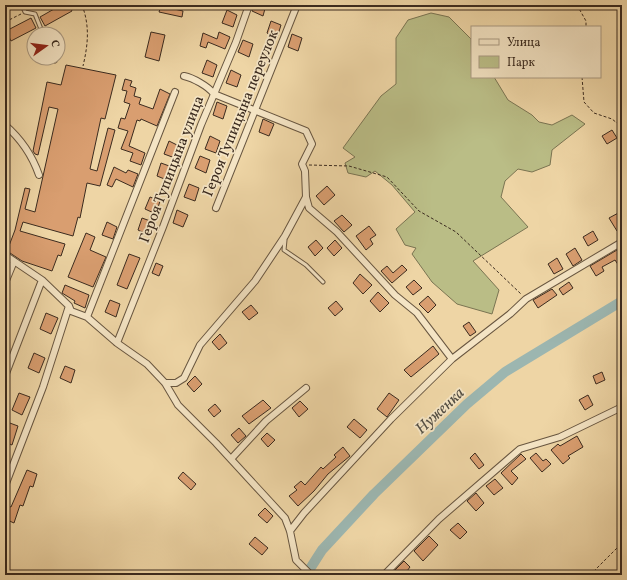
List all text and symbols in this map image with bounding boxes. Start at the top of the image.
north arrow [26,26,66,66]
legend [471,26,601,78]
street label: Героя Тупицына переулок [198,27,284,200]
text: Улица [507,35,540,51]
text: С [46,39,62,49]
text: Парк [507,55,535,71]
street label: Героя Тупицына улица [135,93,210,246]
water label: Нуженка [411,383,470,440]

